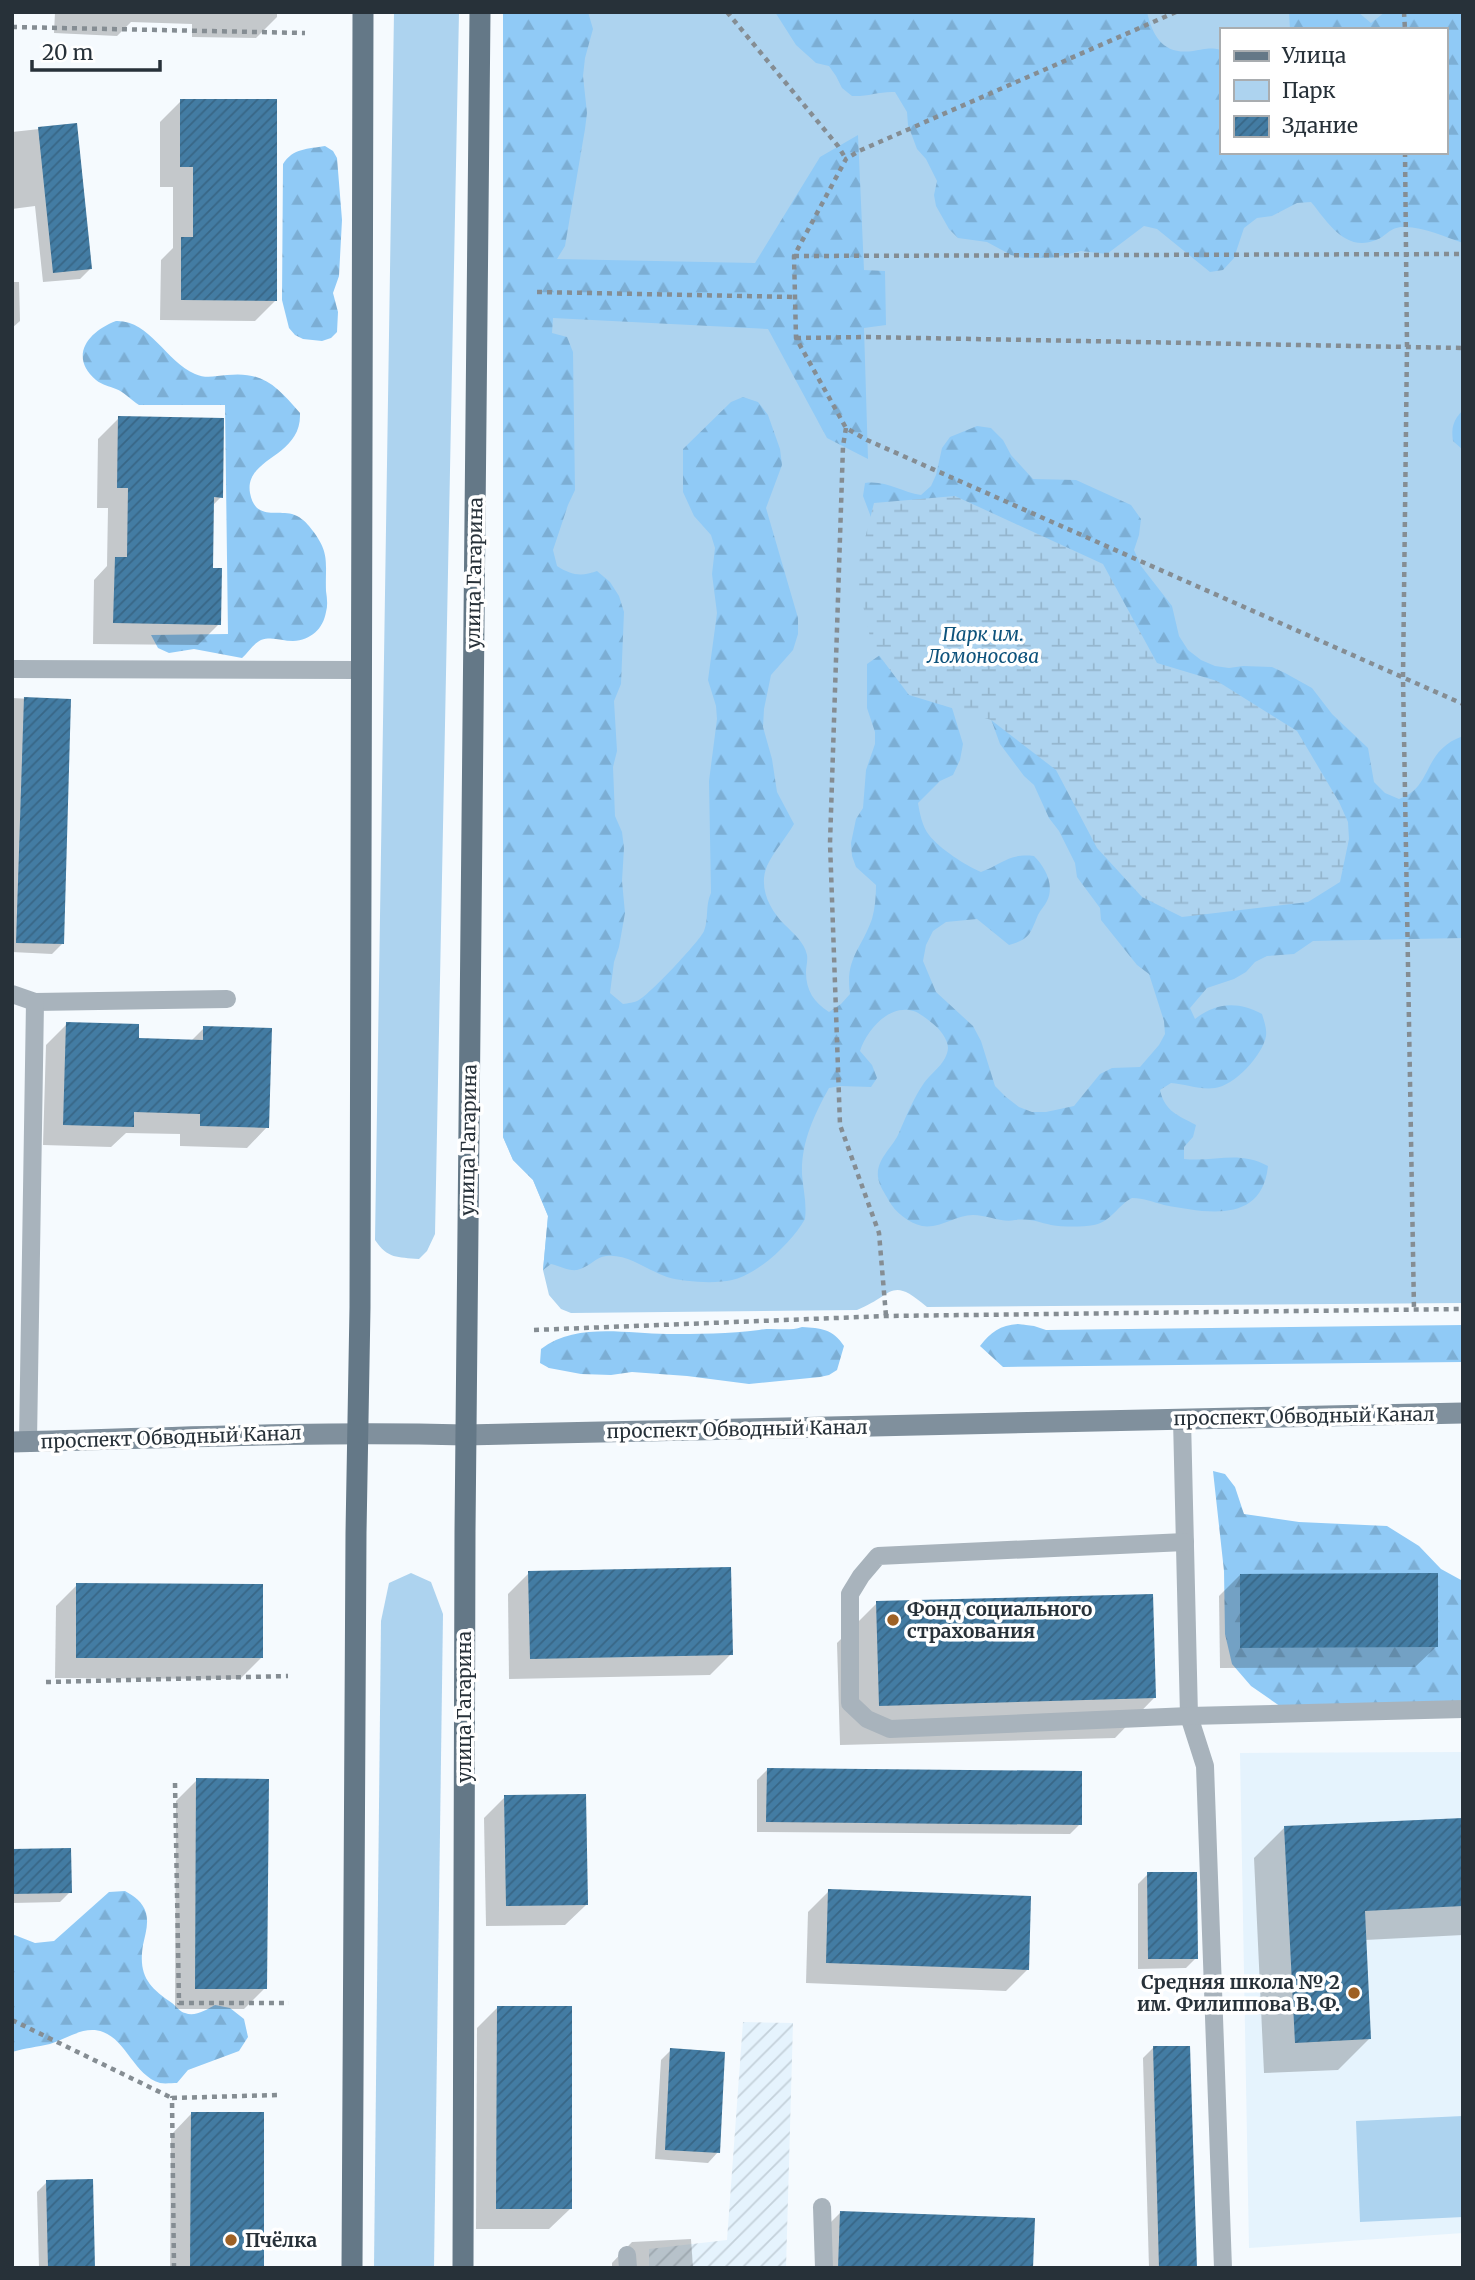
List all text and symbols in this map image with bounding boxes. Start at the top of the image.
scale bar [32,28,159,72]
legend [1220,28,1447,154]
text: 20 m [42,39,94,66]
text: Улица [1281,42,1346,69]
text: Парк [1282,77,1336,104]
text: Здание [1282,112,1358,139]
street label: улица Гагарина [461,497,487,649]
park label: Парк им. Ломоносова [926,622,1039,668]
street label: улица Гагарина [455,1064,481,1216]
street label: проспект Обводный Канал [1173,1402,1435,1430]
street label: проспект Обводный Канал [606,1415,868,1443]
street label: проспект Обводный Канал [40,1420,302,1454]
place label: Фонд социального страхования [907,1597,1092,1643]
marker: Фонд социального страхования [885,1612,901,1628]
street label: улица Гагарина [452,1631,476,1783]
place label: Средняя школа № 2 им. Филиппова В. Ф. [1137,1970,1340,2016]
marker: Средняя школа № 2 им. Филиппова В. Ф. [1346,1985,1362,2001]
place label: Пчёлка [245,2228,318,2252]
marker: Пчёлка [223,2232,239,2248]

